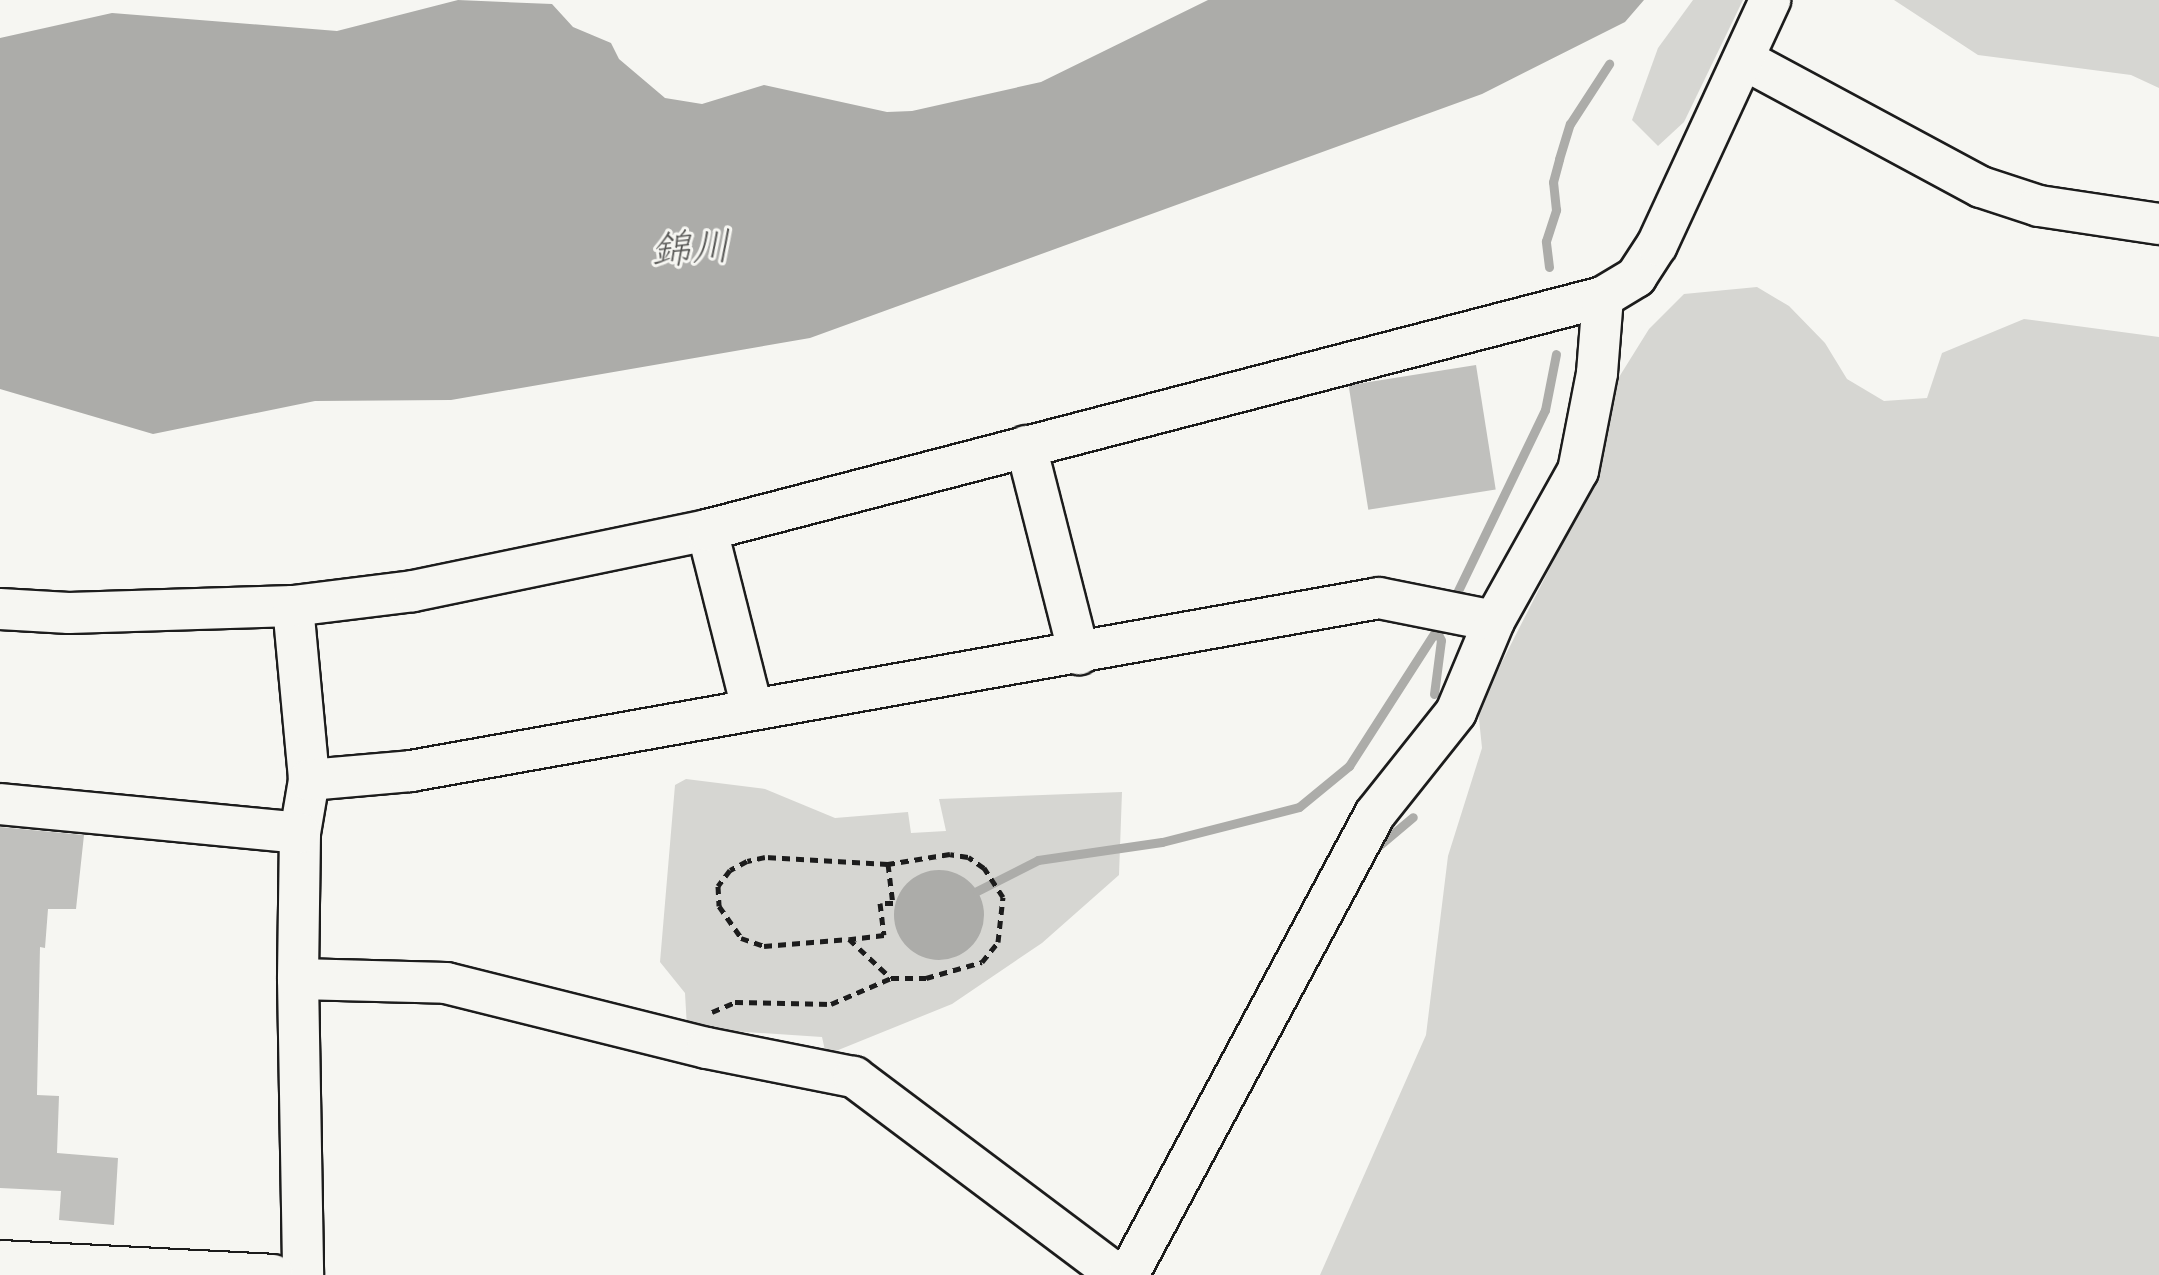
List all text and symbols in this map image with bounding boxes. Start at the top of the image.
water label: 錦川 [650,222,732,274]

